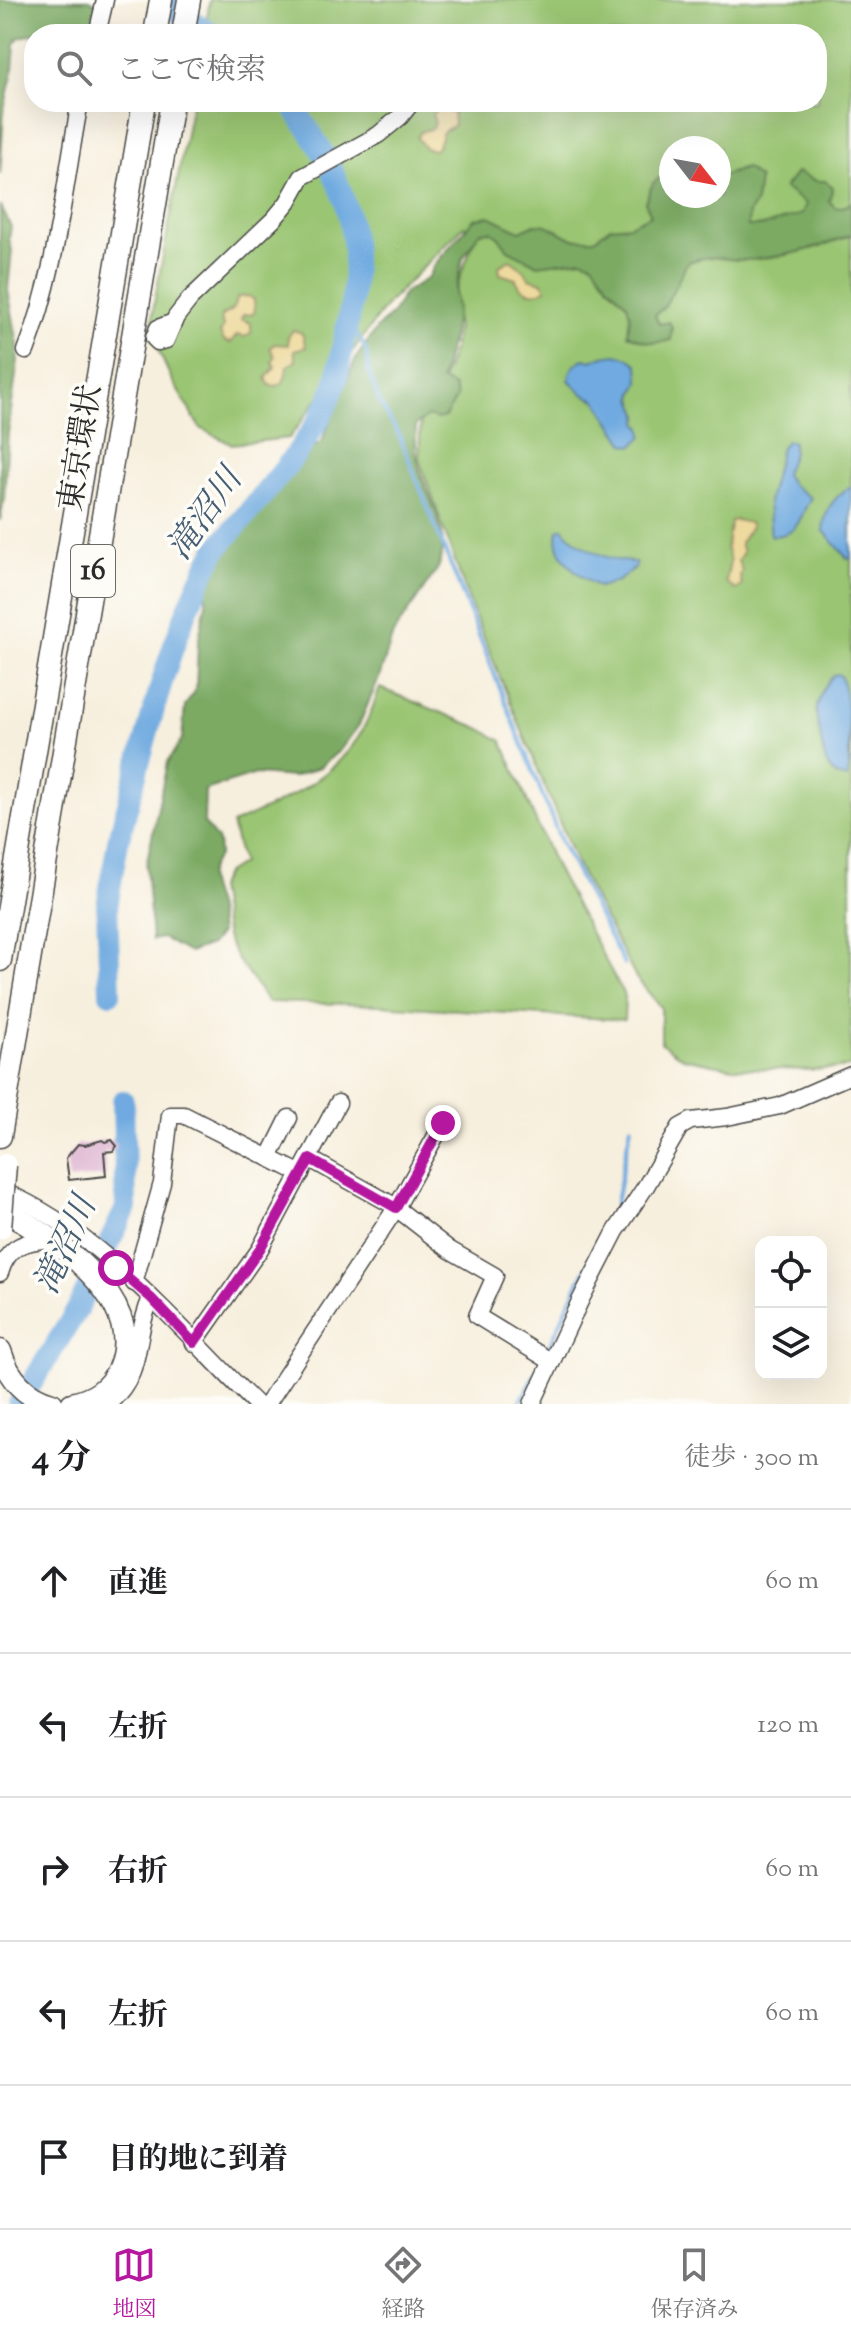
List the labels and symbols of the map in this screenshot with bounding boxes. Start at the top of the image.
north arrow [659,136,731,208]
street label: 東京環状 [49,381,115,515]
water label: 滝沼川 [157,456,258,571]
road number: 16 [71,545,115,597]
route end [425,1105,461,1141]
water label: 滝沼川 [24,1186,112,1303]
route start [98,1250,134,1286]

